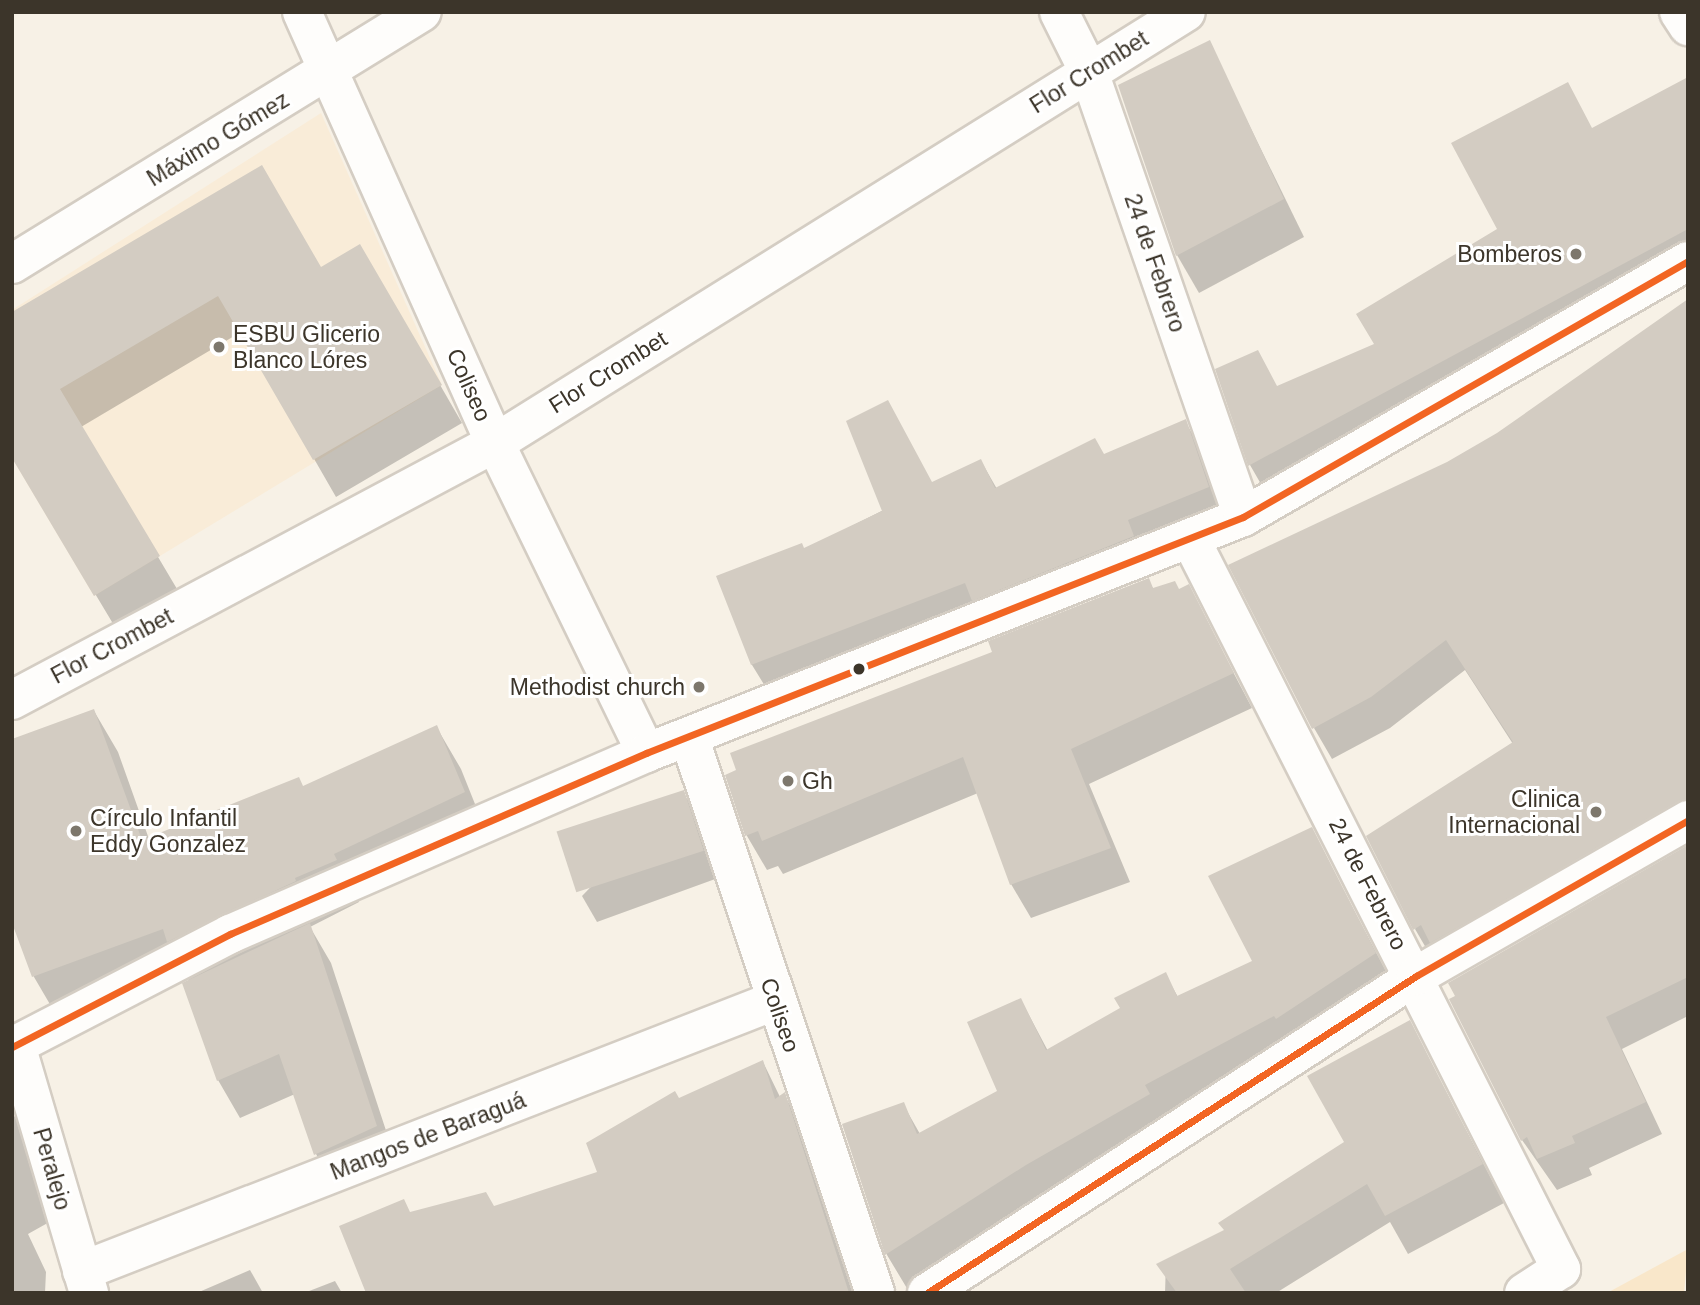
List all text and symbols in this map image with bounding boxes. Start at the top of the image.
street label: Flor Crombet [1025,25,1153,119]
street label: Máximo Gómez [142,86,294,192]
street label: 24 de Febrero [1118,190,1192,336]
place label: Bomberos [1457,240,1562,268]
marker: Bomberos [1568,246,1584,262]
place label: ESBU Glicerio Blanco Lóres [233,320,380,374]
street label: Flor Crombet [544,325,672,419]
marker: ESBU Glicerio Blanco Lóres [211,339,227,355]
street label: Coliseo [441,344,497,426]
street label: Flor Crombet [46,602,178,690]
unlabelled marker [852,662,866,676]
place label: Methodist church [510,673,685,701]
marker: Methodist church [691,679,707,695]
place label: Gh [802,767,833,795]
marker: Gh [780,773,796,789]
place label: Clinica Internacional [1448,785,1580,839]
marker: Clinica Internacional [1586,802,1606,822]
place label: Círculo Infantil Eddy Gonzalez [90,804,246,858]
street label: 24 de Febrero [1323,813,1413,955]
marker: Círculo Infantil Eddy Gonzalez [68,823,84,839]
street label: Coliseo [754,974,806,1056]
street label: Mangos de Baraguá [326,1086,530,1186]
street label: Peralejo [27,1125,77,1213]

